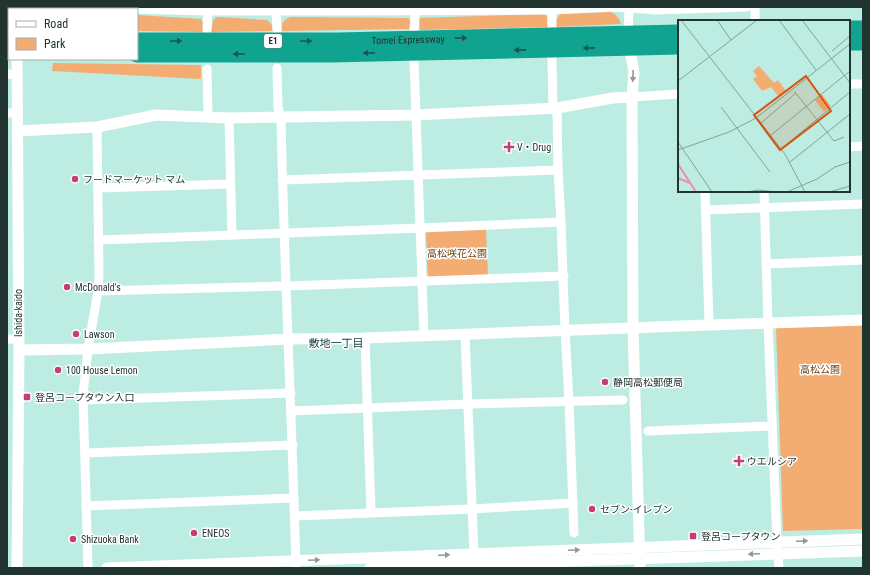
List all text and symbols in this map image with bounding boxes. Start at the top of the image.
legend [8,8,138,60]
text: Road [44,17,68,31]
inset map [678,20,850,192]
street label: Tomei Expressway [371,33,445,46]
road number: E1 [264,34,282,48]
one-way arrow [455,35,468,41]
text: Park [44,37,66,51]
one-way arrow [170,38,183,44]
one-way arrow [300,38,313,44]
one-way arrow [583,45,595,52]
one-way arrow [513,47,526,53]
one-way arrow [362,50,375,56]
one-way arrow [232,51,245,57]
one-way arrow [630,70,637,82]
marker: V・Drug [504,142,514,152]
place label: V・Drug [517,142,551,153]
marker: フードマーケット マム [70,174,80,184]
place label: フードマーケット マム [83,174,185,185]
park label: 高松咲花公園 [427,248,487,259]
marker: McDonald's [62,282,72,292]
place label: McDonald's [75,282,121,293]
street label: Ishida-kaido [13,289,24,337]
marker: Lawson [71,329,81,339]
place label: Lawson [84,329,115,340]
district label: 敷地一丁目 [309,337,364,350]
park label: 高松公園 [800,364,840,375]
marker: 100 House Lemon [53,365,63,375]
place label: 100 House Lemon [66,365,138,376]
marker: 静岡高松郵便局 [600,377,610,387]
place label: 静岡高松郵便局 [613,377,683,388]
marker: 登呂コープタウン入口 [22,392,32,402]
place label: 登呂コープタウン入口 [35,392,134,403]
marker: ウエルシア [734,456,744,466]
place label: ウエルシア [747,456,797,467]
marker: セブン-イレブン [587,504,597,514]
place label: セブン-イレブン [600,504,672,515]
marker: ENEOS [189,528,199,538]
place label: ENEOS [202,528,229,539]
marker: 登呂コープタウン [688,531,698,541]
place label: 登呂コープタウン [701,531,780,542]
marker: Shizuoka Bank [68,534,78,544]
place label: Shizuoka Bank [81,534,139,545]
one-way arrow [796,538,808,545]
one-way arrow [568,547,581,553]
one-way arrow [748,551,760,558]
one-way arrow [438,552,451,558]
one-way arrow [308,557,321,563]

